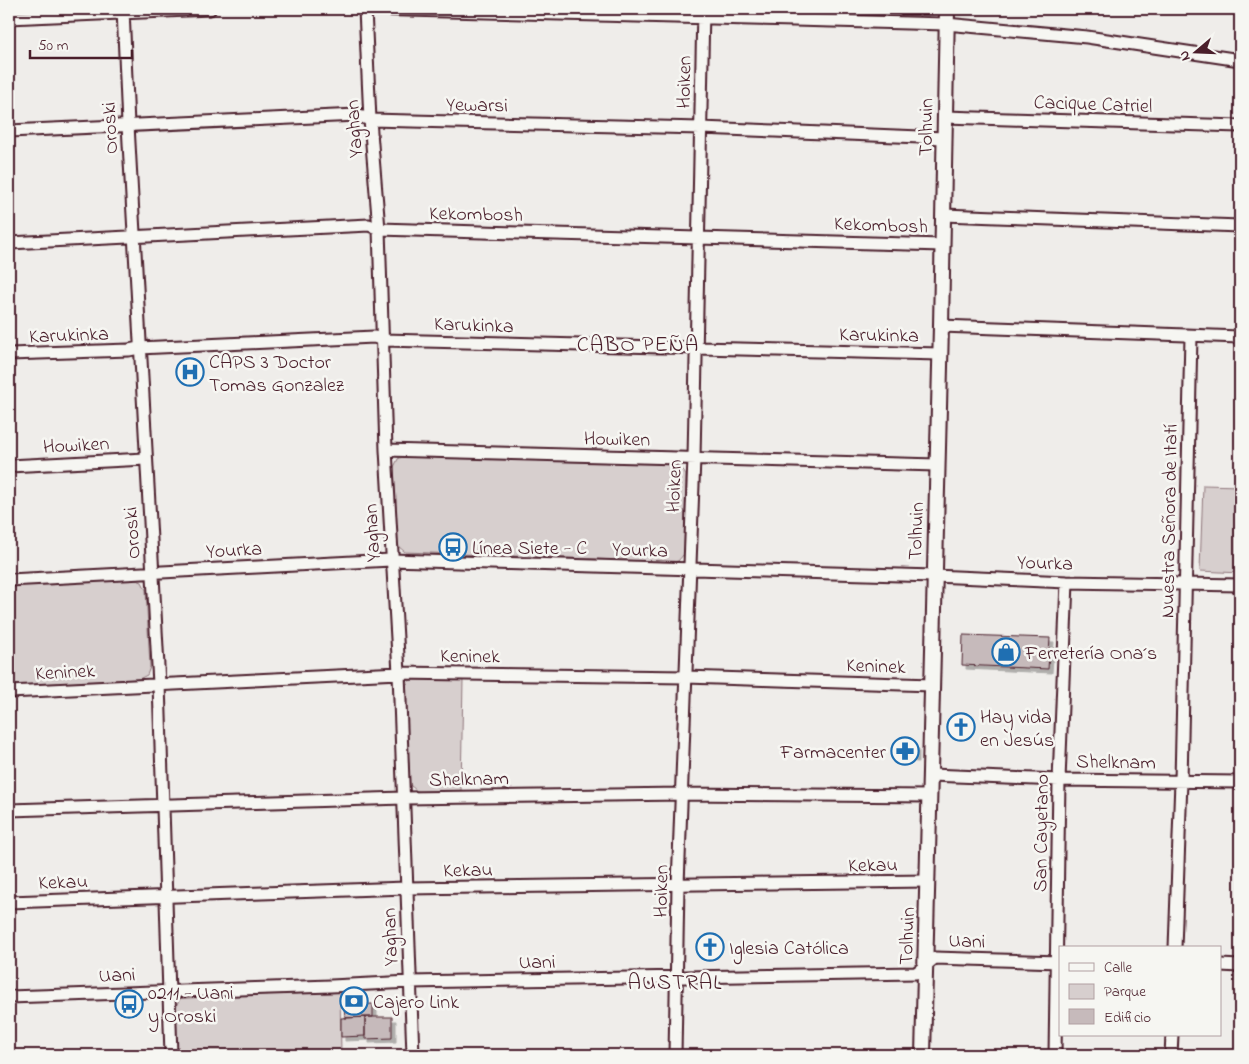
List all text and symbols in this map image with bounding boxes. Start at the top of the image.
scale bar [30,28,132,60]
north arrow [1172,28,1222,78]
text: 50 m [38,35,69,57]
text: N [1174,48,1197,64]
street label: Hoiken [671,55,700,109]
street label: Cacique Catriel [1033,89,1153,122]
street label: Yewarsi [446,91,508,122]
street label: Tolhuin [912,98,943,156]
street label: Yaghan [339,99,373,159]
street label: Oroski [96,101,127,155]
street label: Kekombosh [429,200,523,231]
street label: Kekombosh [833,210,928,243]
street label: Karukinka [433,311,514,342]
street label: Karukinka [29,321,110,352]
street label: Karukinka [839,321,919,352]
district label: CABO PEÑA [577,330,699,362]
place label: CAPS 3 Doctor Tomas Gonzalez [209,349,345,401]
hospital icon: CAPS 3 Doctor Tomas Gonzalez [175,357,205,387]
street label: Nuestra Señora de Itatí [1154,424,1187,619]
street label: Howiken [584,425,651,456]
street label: Howiken [42,430,110,463]
street label: Hoiken [660,459,691,513]
street label: Tolhuin [902,501,933,561]
street label: Yaghan [357,503,391,563]
street label: Oroski [117,506,150,560]
bus stop icon: Línea Siete - C [438,532,468,562]
place label: Línea Siete - C [472,535,587,564]
street label: Yourka [205,536,263,567]
street label: Yourka [611,536,668,567]
street label: Yourka [1016,549,1073,580]
shop icon: Ferretería Ona´s [991,637,1021,667]
place label: Ferretería Ona´s [1024,640,1157,669]
street label: Keninek [440,642,500,673]
street label: Keninek [846,652,906,683]
street label: Keninek [35,657,96,690]
place label: Hay vida en Jesús [980,704,1054,756]
church icon: Hay vida en Jesús [946,712,976,742]
pharmacy icon: Farmacenter [890,736,920,766]
place label: Farmacenter [779,739,887,768]
street label: Shelknam [1076,748,1156,779]
street label: Shelknam [429,765,509,796]
street label: San Cayetano [1027,774,1058,892]
street label: Kekau [848,852,898,881]
street label: Kekau [443,857,493,886]
street label: Hoiken [648,864,677,918]
street label: Kekau [38,868,88,899]
street label: Tolhuin [893,906,924,966]
street label: Yaghan [376,907,408,967]
street label: Uani [948,927,986,958]
church icon: Iglesia Católica [695,932,725,962]
place label: Iglesia Católica [729,935,849,965]
legend [1059,946,1222,1036]
street label: Uani [518,949,556,978]
text: Calle [1104,957,1132,979]
street label: Uani [98,961,136,992]
district label: AUSTRAL [627,968,723,1000]
place label: 0211 - Uani y Oroski [148,980,234,1032]
text: Parque [1104,981,1146,1003]
bank icon: Cajero Link [339,986,369,1016]
bus stop icon: 0211 - Uani y Oroski [114,989,144,1019]
place label: Cajero Link [373,989,459,1018]
text: Edificio [1104,1007,1151,1029]

